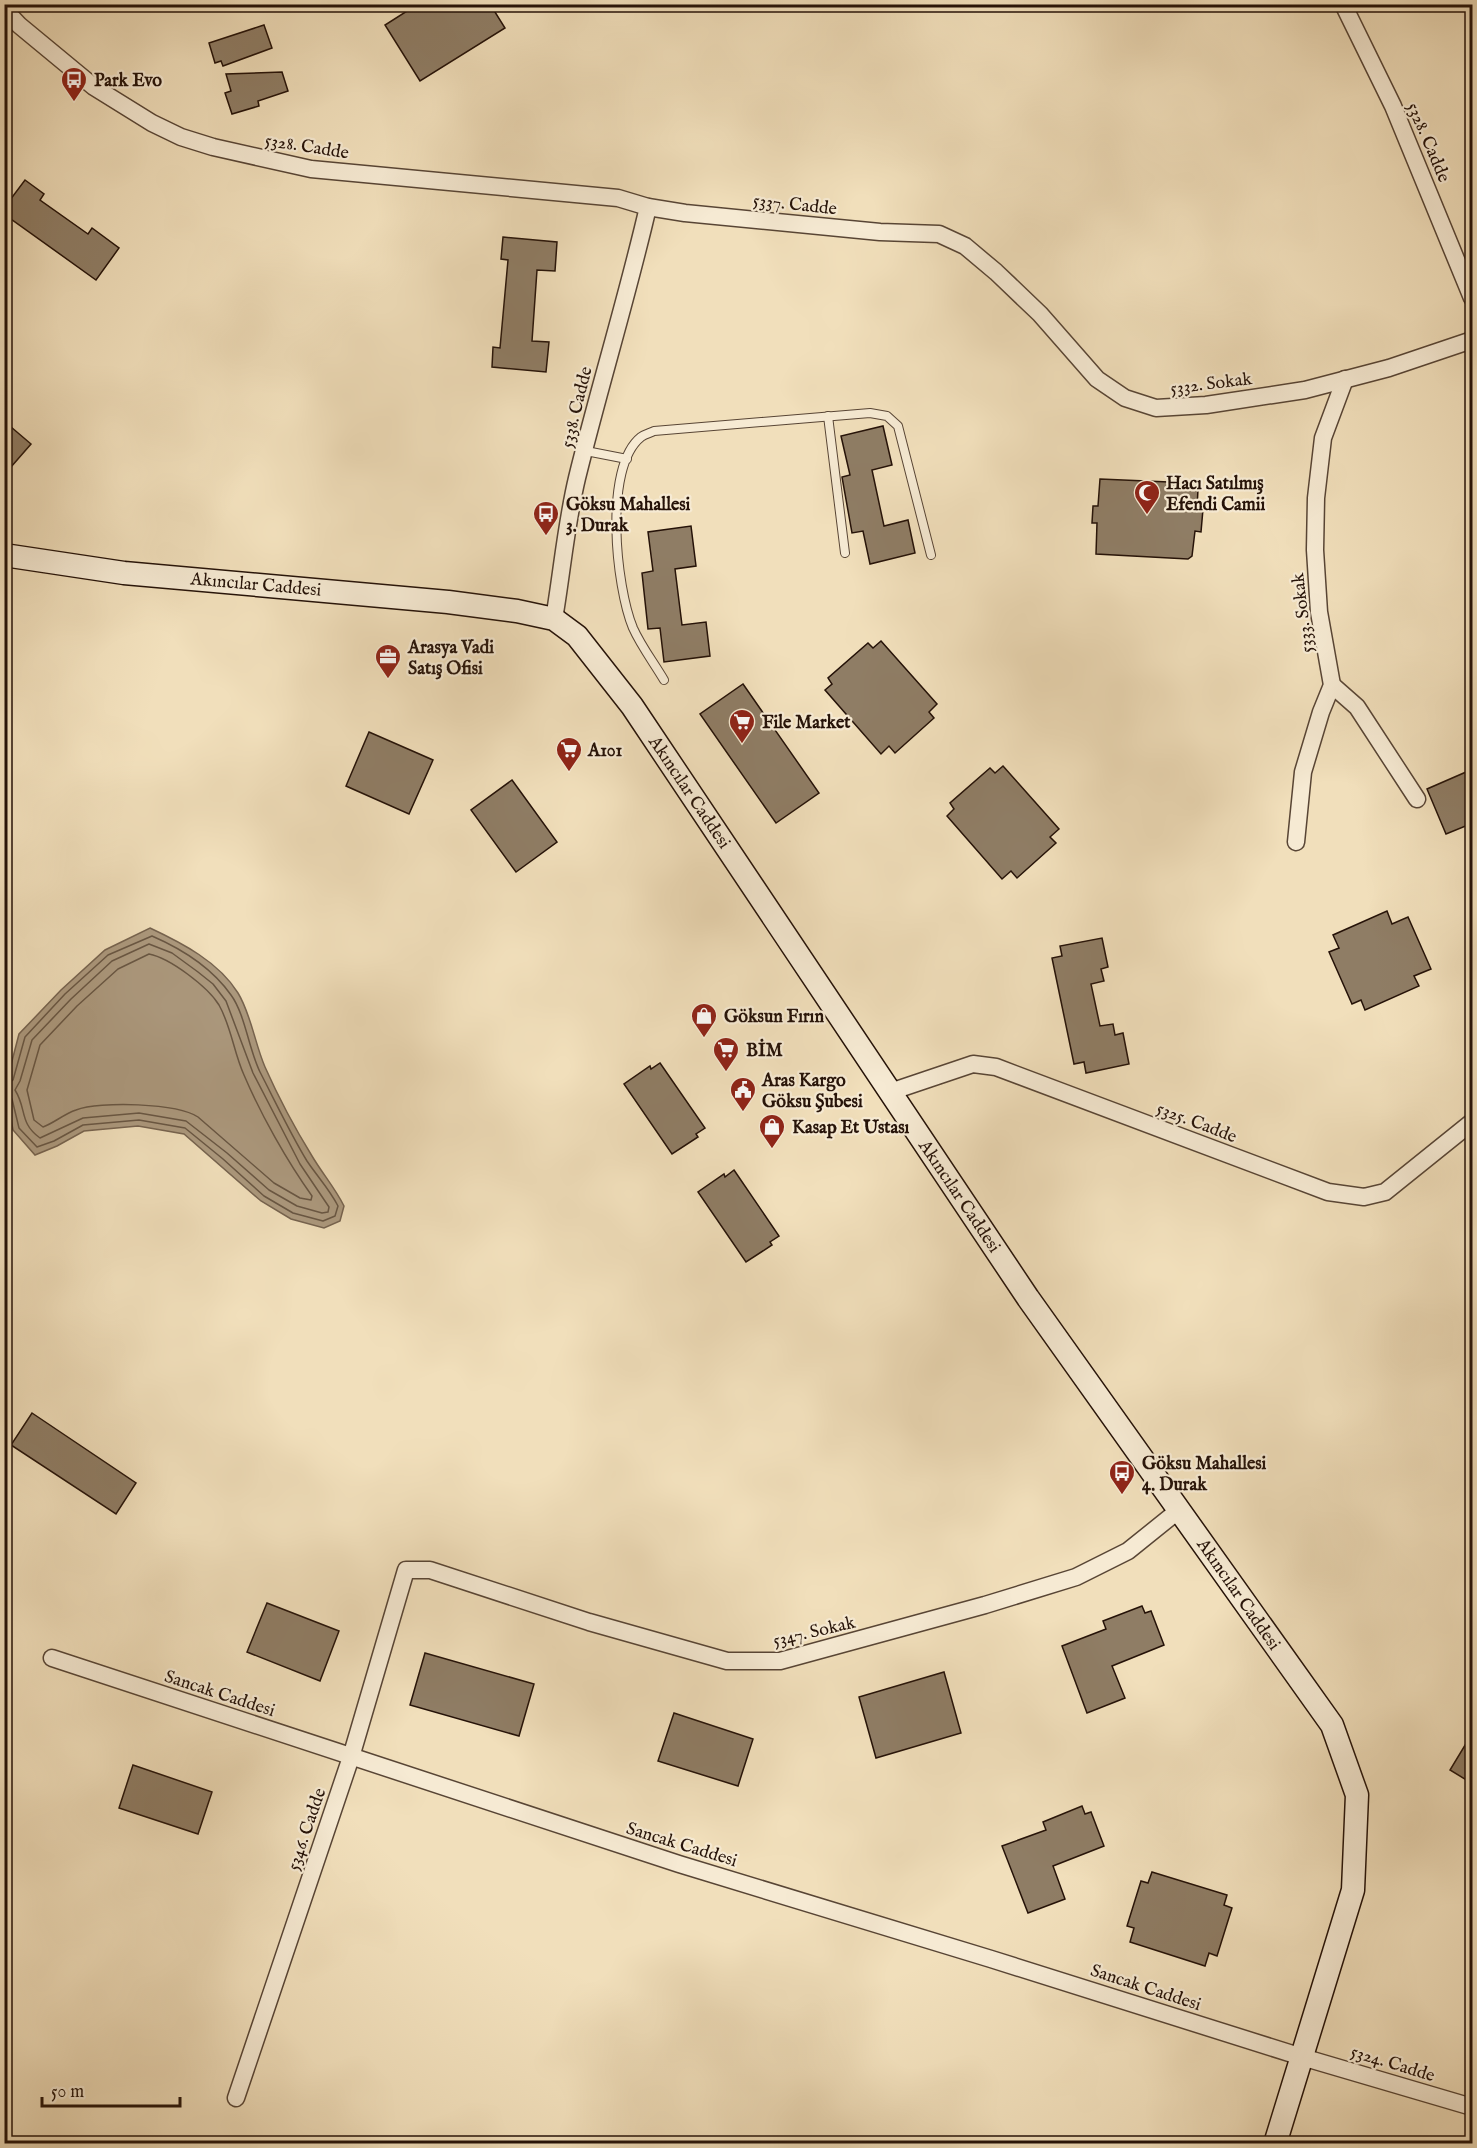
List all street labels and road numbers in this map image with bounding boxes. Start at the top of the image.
street label: 5328. Cadde [1400,99,1455,186]
street label: 5328. Cadde [263,130,350,165]
street label: 5337. Cadde [752,190,838,221]
street label: 5338. Cadde [556,364,599,450]
street label: 5332. Sokak [1169,368,1254,401]
street label: Akıncılar Caddesi [188,568,322,603]
street label: 5333. Sokak [1287,571,1320,654]
street label: Akıncılar Caddesi [642,731,735,854]
street label: 5325. Cadde [1153,1098,1240,1149]
street label: Akıncılar Caddesi [912,1135,1005,1258]
street label: Akıncılar Caddesi [1190,1534,1285,1655]
street label: 5347. Sokak [771,1612,858,1653]
street label: Sancak Caddesi [161,1666,278,1723]
street label: 5346. Cadde [283,1785,332,1874]
street label: Sancak Caddesi [623,1818,740,1873]
street label: Sancak Caddesi [1087,1960,1204,2017]
street label: 5324. Cadde [1348,2041,1437,2088]

